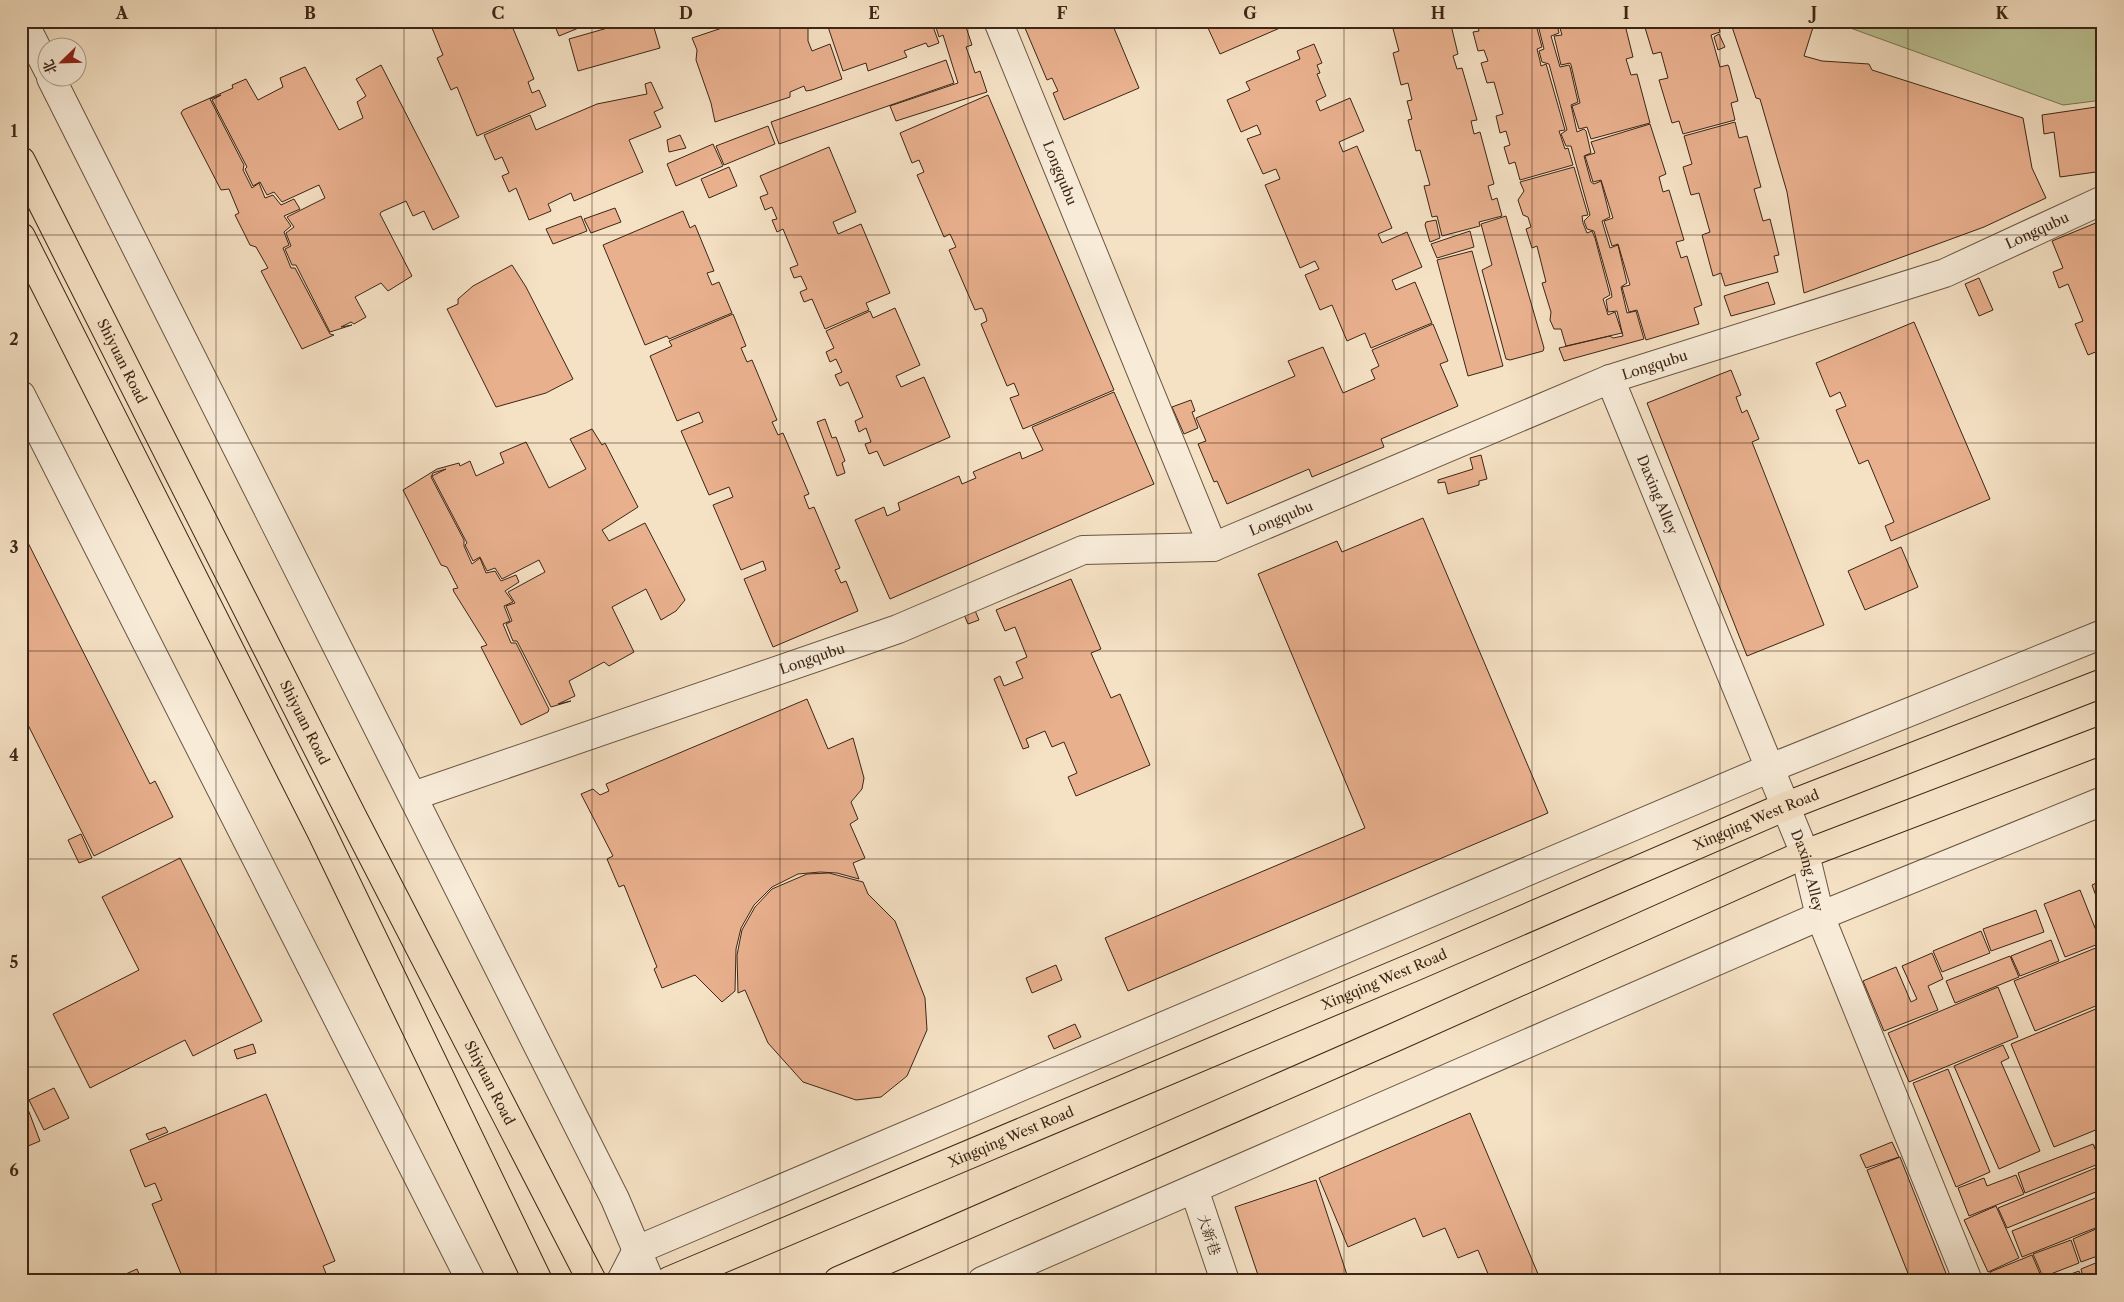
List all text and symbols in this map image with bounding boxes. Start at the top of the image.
text: A [115,3,129,23]
text: B [304,3,316,23]
text: C [492,3,504,23]
text: D [679,3,693,23]
text: E [868,3,880,23]
text: F [1057,3,1068,23]
text: G [1243,3,1257,23]
text: H [1431,3,1445,23]
text: I [1623,3,1630,23]
text: J [1808,3,1817,23]
text: K [1996,3,2010,23]
north arrow [38,38,88,88]
text: 北 [39,57,61,77]
text: 1 [10,121,18,141]
street label: Longqubu [1039,138,1081,208]
street label: Longqubu [2002,208,2072,253]
street label: Shiyuan Road [93,316,151,407]
text: 2 [9,329,19,349]
street label: Longqubu [1619,346,1690,384]
street label: Daxing Alley [1633,452,1682,537]
street label: Longqubu [1246,497,1316,540]
text: 3 [9,537,19,557]
street label: Longqubu [777,639,847,678]
street label: Shiyuan Road [276,677,334,768]
text: 4 [9,745,19,765]
street label: Xingqing West Road [1690,785,1822,855]
street label: Daxing Alley [1787,827,1828,913]
street label: Xingqing West Road [1317,945,1450,1014]
text: 5 [10,952,19,972]
street label: Shiyuan Road [460,1038,519,1128]
street label: Xingqing West Road [944,1102,1077,1172]
text: 6 [9,1160,19,1180]
street label: 大新巷 [1194,1212,1224,1258]

